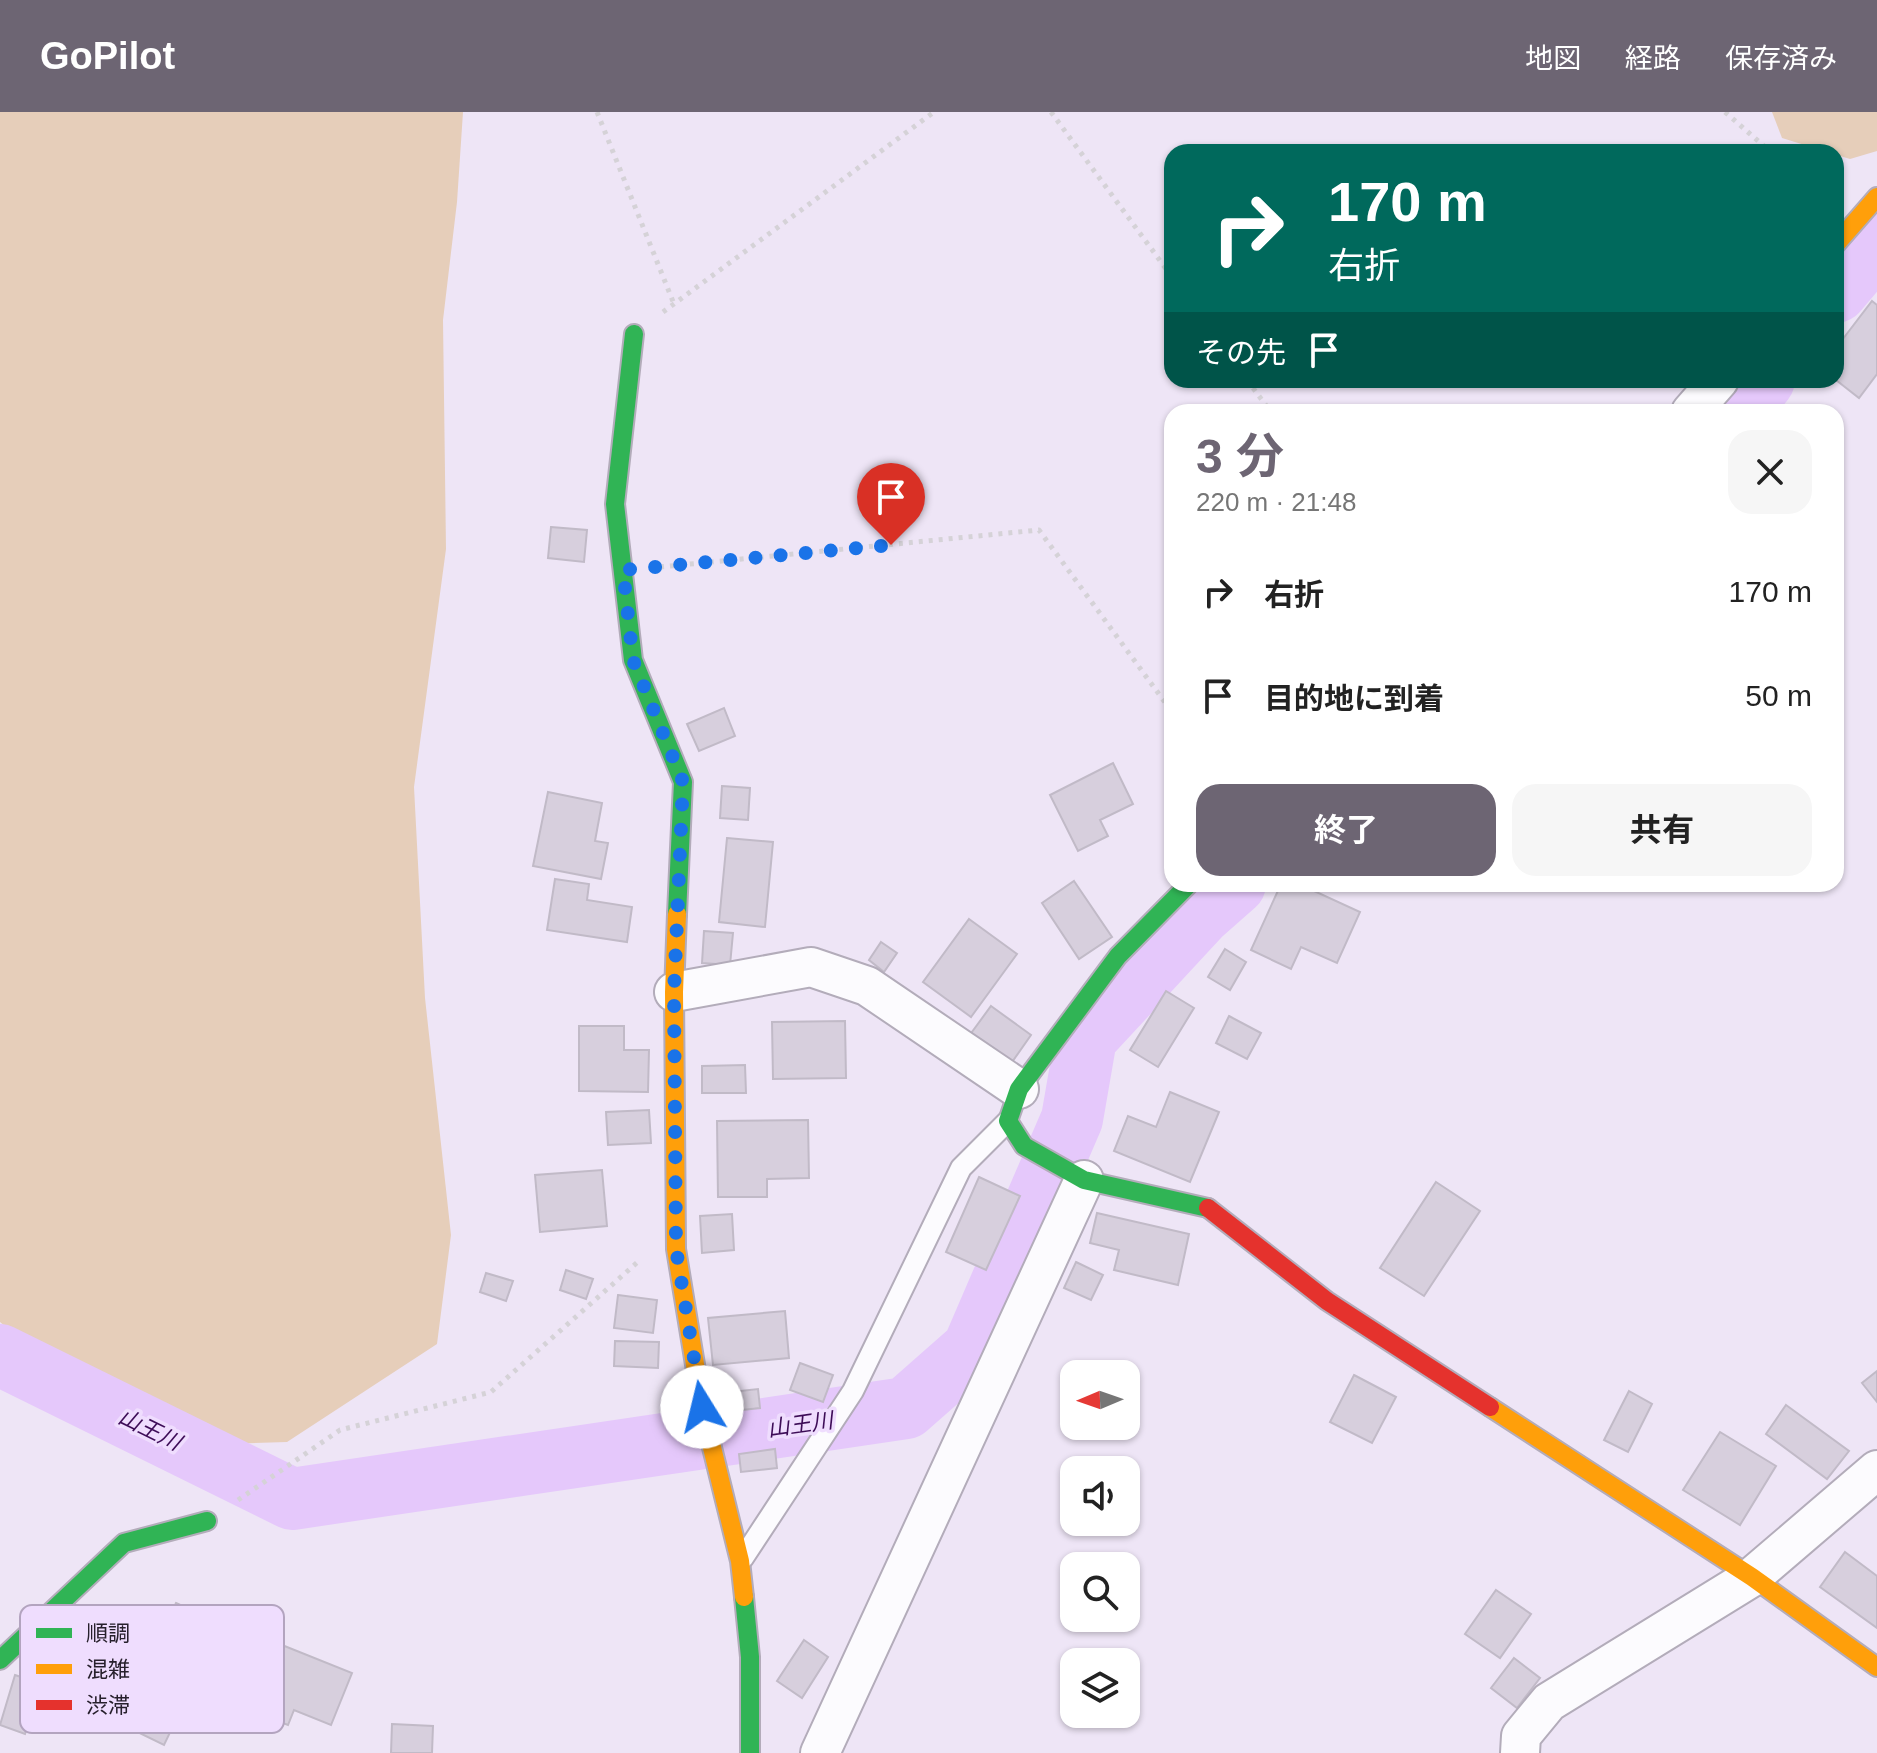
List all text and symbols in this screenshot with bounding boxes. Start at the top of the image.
text: GoPilot [40,35,175,77]
text: 地図 [1525,43,1581,74]
text: 経路 [1625,43,1681,74]
text: 保存済み [1725,43,1837,74]
text: 170 m [1328,170,1487,233]
icon: right [1196,176,1300,280]
text: 右折 [1328,245,1400,286]
icon: arrive [1302,328,1346,372]
text: その先 [1196,336,1286,369]
text: 3 分 [1196,430,1284,483]
button: close [1728,430,1812,514]
pin [857,463,925,545]
icon: arrive [869,475,913,519]
text: 220 m · 21:48 [1196,487,1356,517]
icon: right [1196,570,1240,614]
text: 170 m [1729,575,1812,608]
text: 右折 [1264,578,1324,611]
icon: arrive [1196,674,1240,718]
text: 50 m [1745,679,1812,712]
text: 目的地に到着 [1264,682,1444,715]
button: 終了 [1196,784,1496,876]
button: 共有 [1512,784,1812,876]
north arrow [1060,1360,1140,1440]
map controls [1060,1360,1140,1728]
position arrow [660,1365,744,1449]
water label: 山王川 [115,1404,187,1456]
water label: 山王川 [766,1407,836,1441]
button: sound [1060,1456,1140,1536]
button: search [1060,1552,1140,1632]
legend [20,1605,284,1733]
text: 順調 [86,1621,130,1646]
button: layers [1060,1648,1140,1728]
text: 混雑 [86,1657,130,1682]
text: 渋滞 [86,1693,130,1718]

